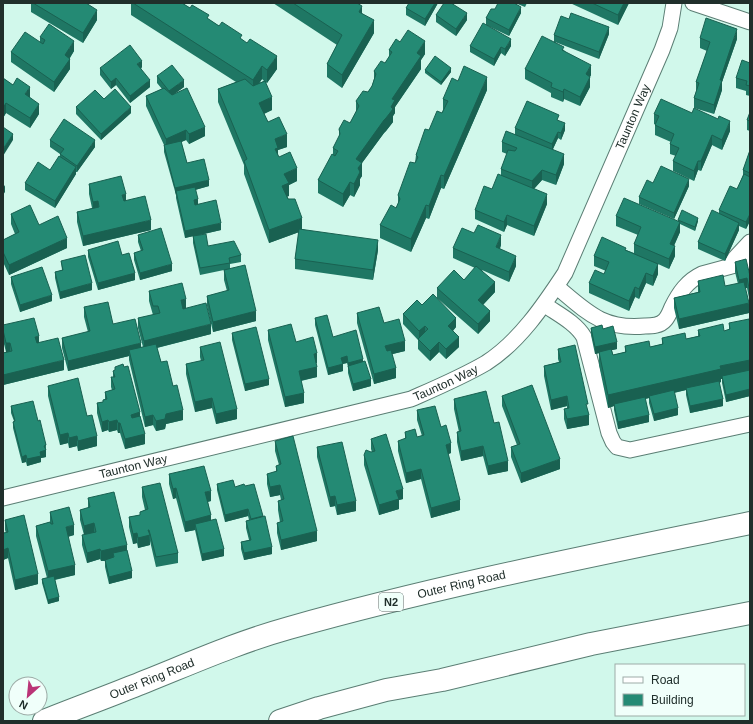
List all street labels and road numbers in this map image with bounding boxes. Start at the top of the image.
street label: Taunton Way [613,82,653,152]
street label: Taunton Way [411,362,480,404]
street label: Taunton Way [98,451,169,481]
street label: Outer Ring Road [416,567,507,601]
road number: N2 [379,593,403,611]
street label: Outer Ring Road [108,655,196,702]

